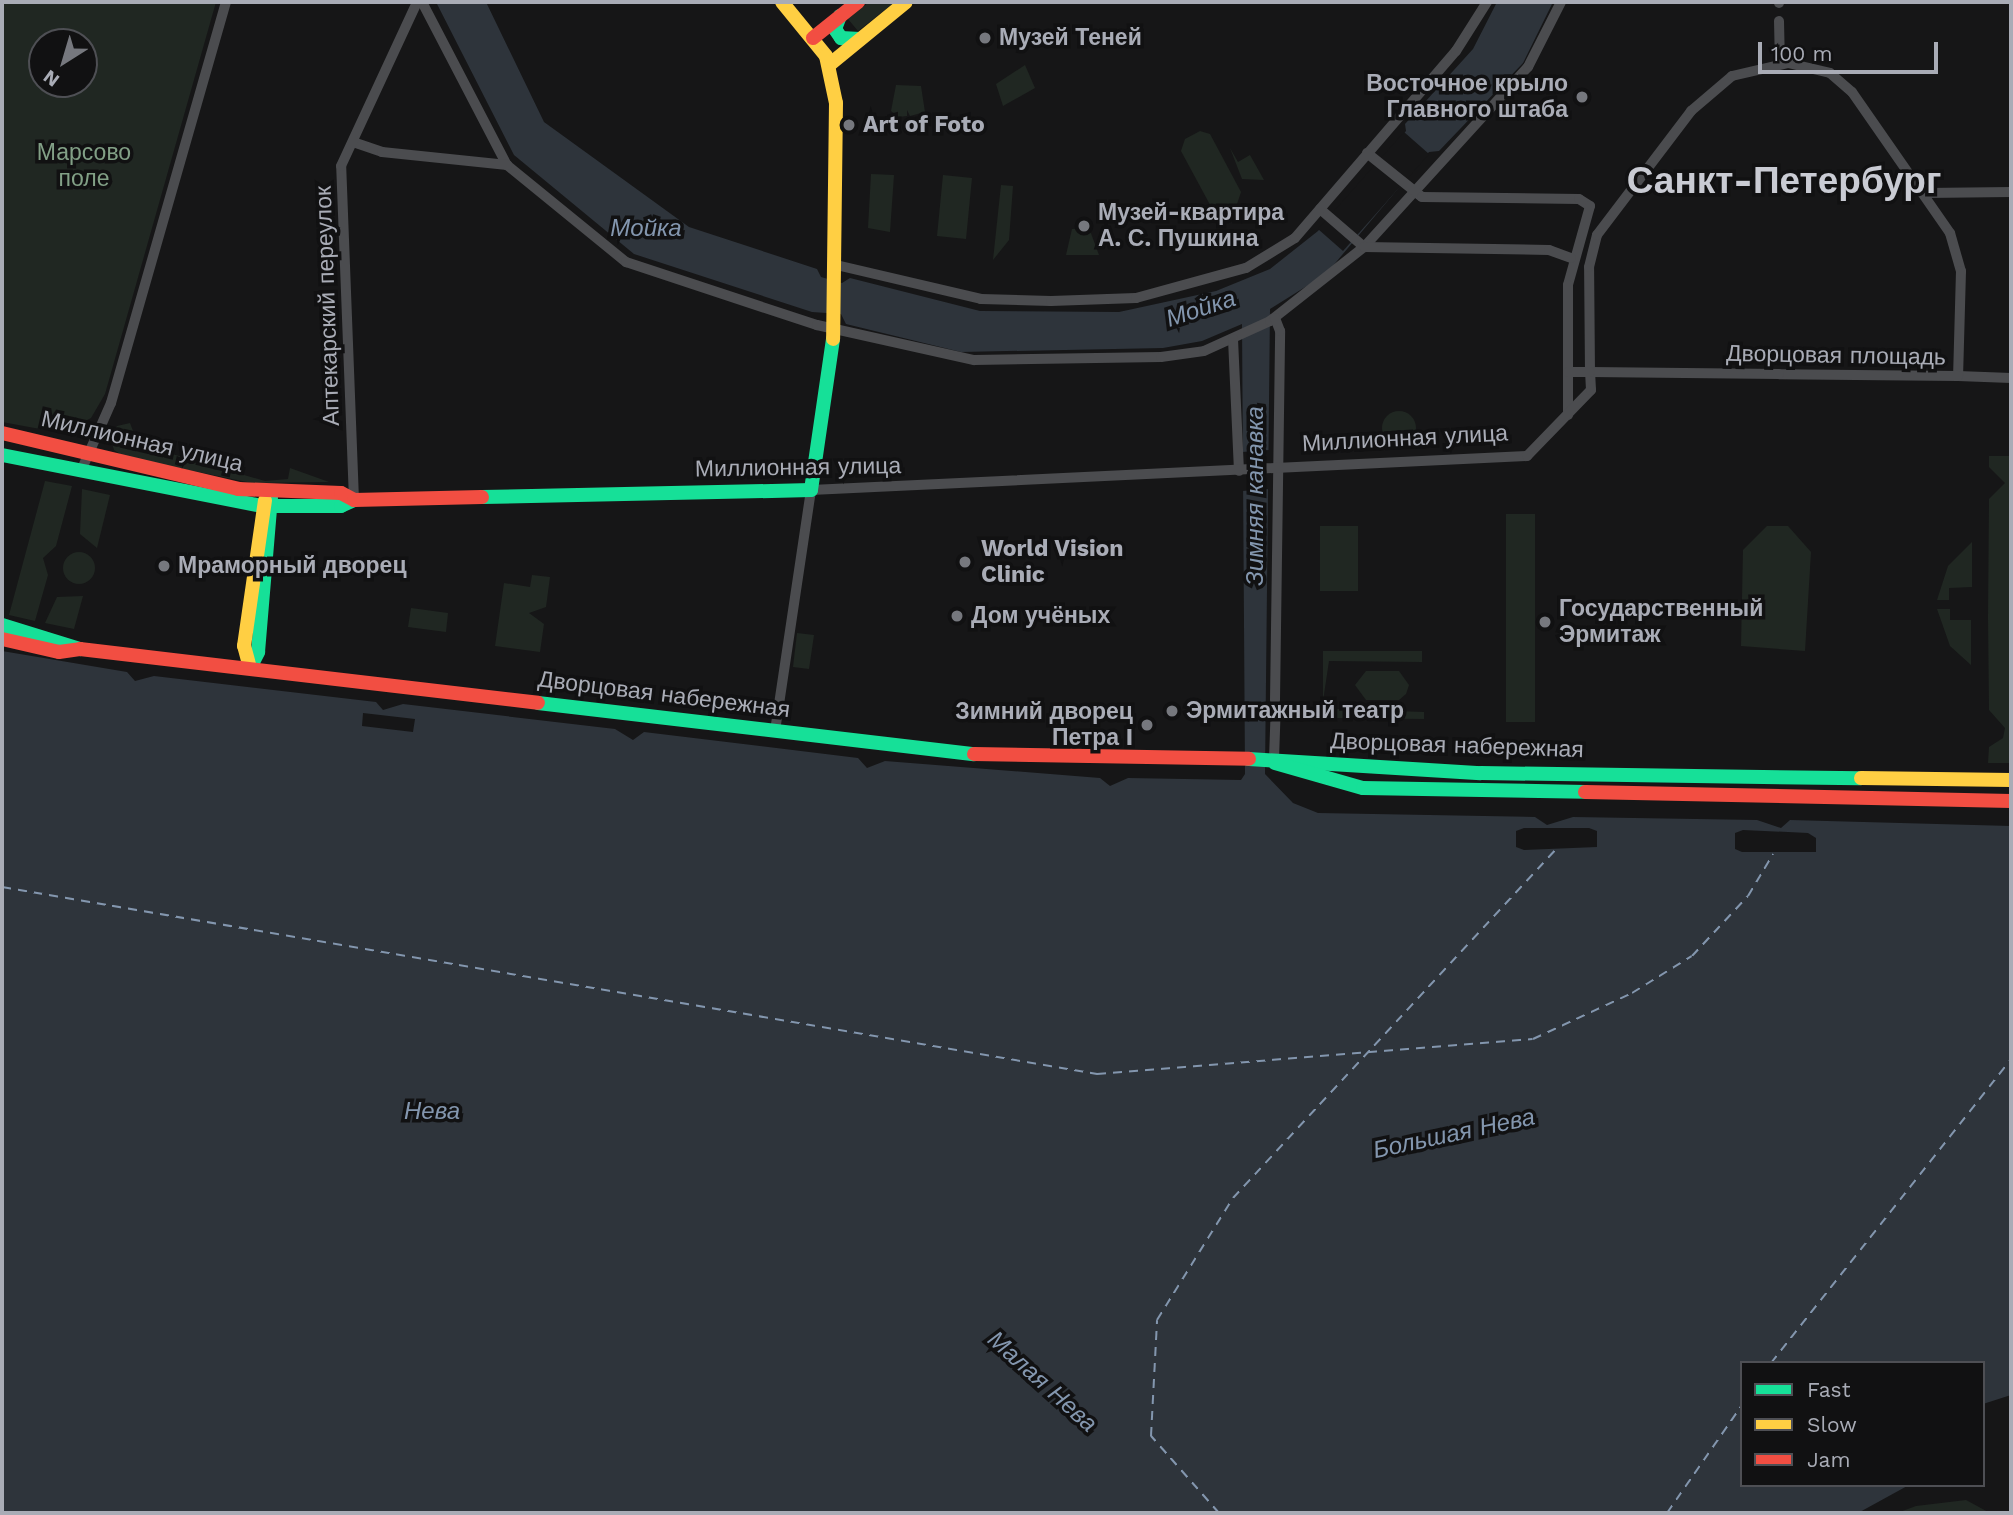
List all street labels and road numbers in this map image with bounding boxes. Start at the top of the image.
street label: Аптекарский переулок [310,185,346,427]
street label: Дворцовая площадь [1726,340,1946,372]
street label: Миллионная улица [38,405,246,479]
street label: Миллионная улица [1301,420,1509,458]
street label: Миллионная улица [695,452,901,484]
street label: Дворцовая набережная [536,666,792,724]
street label: Дворцовая набережная [1330,728,1584,764]

